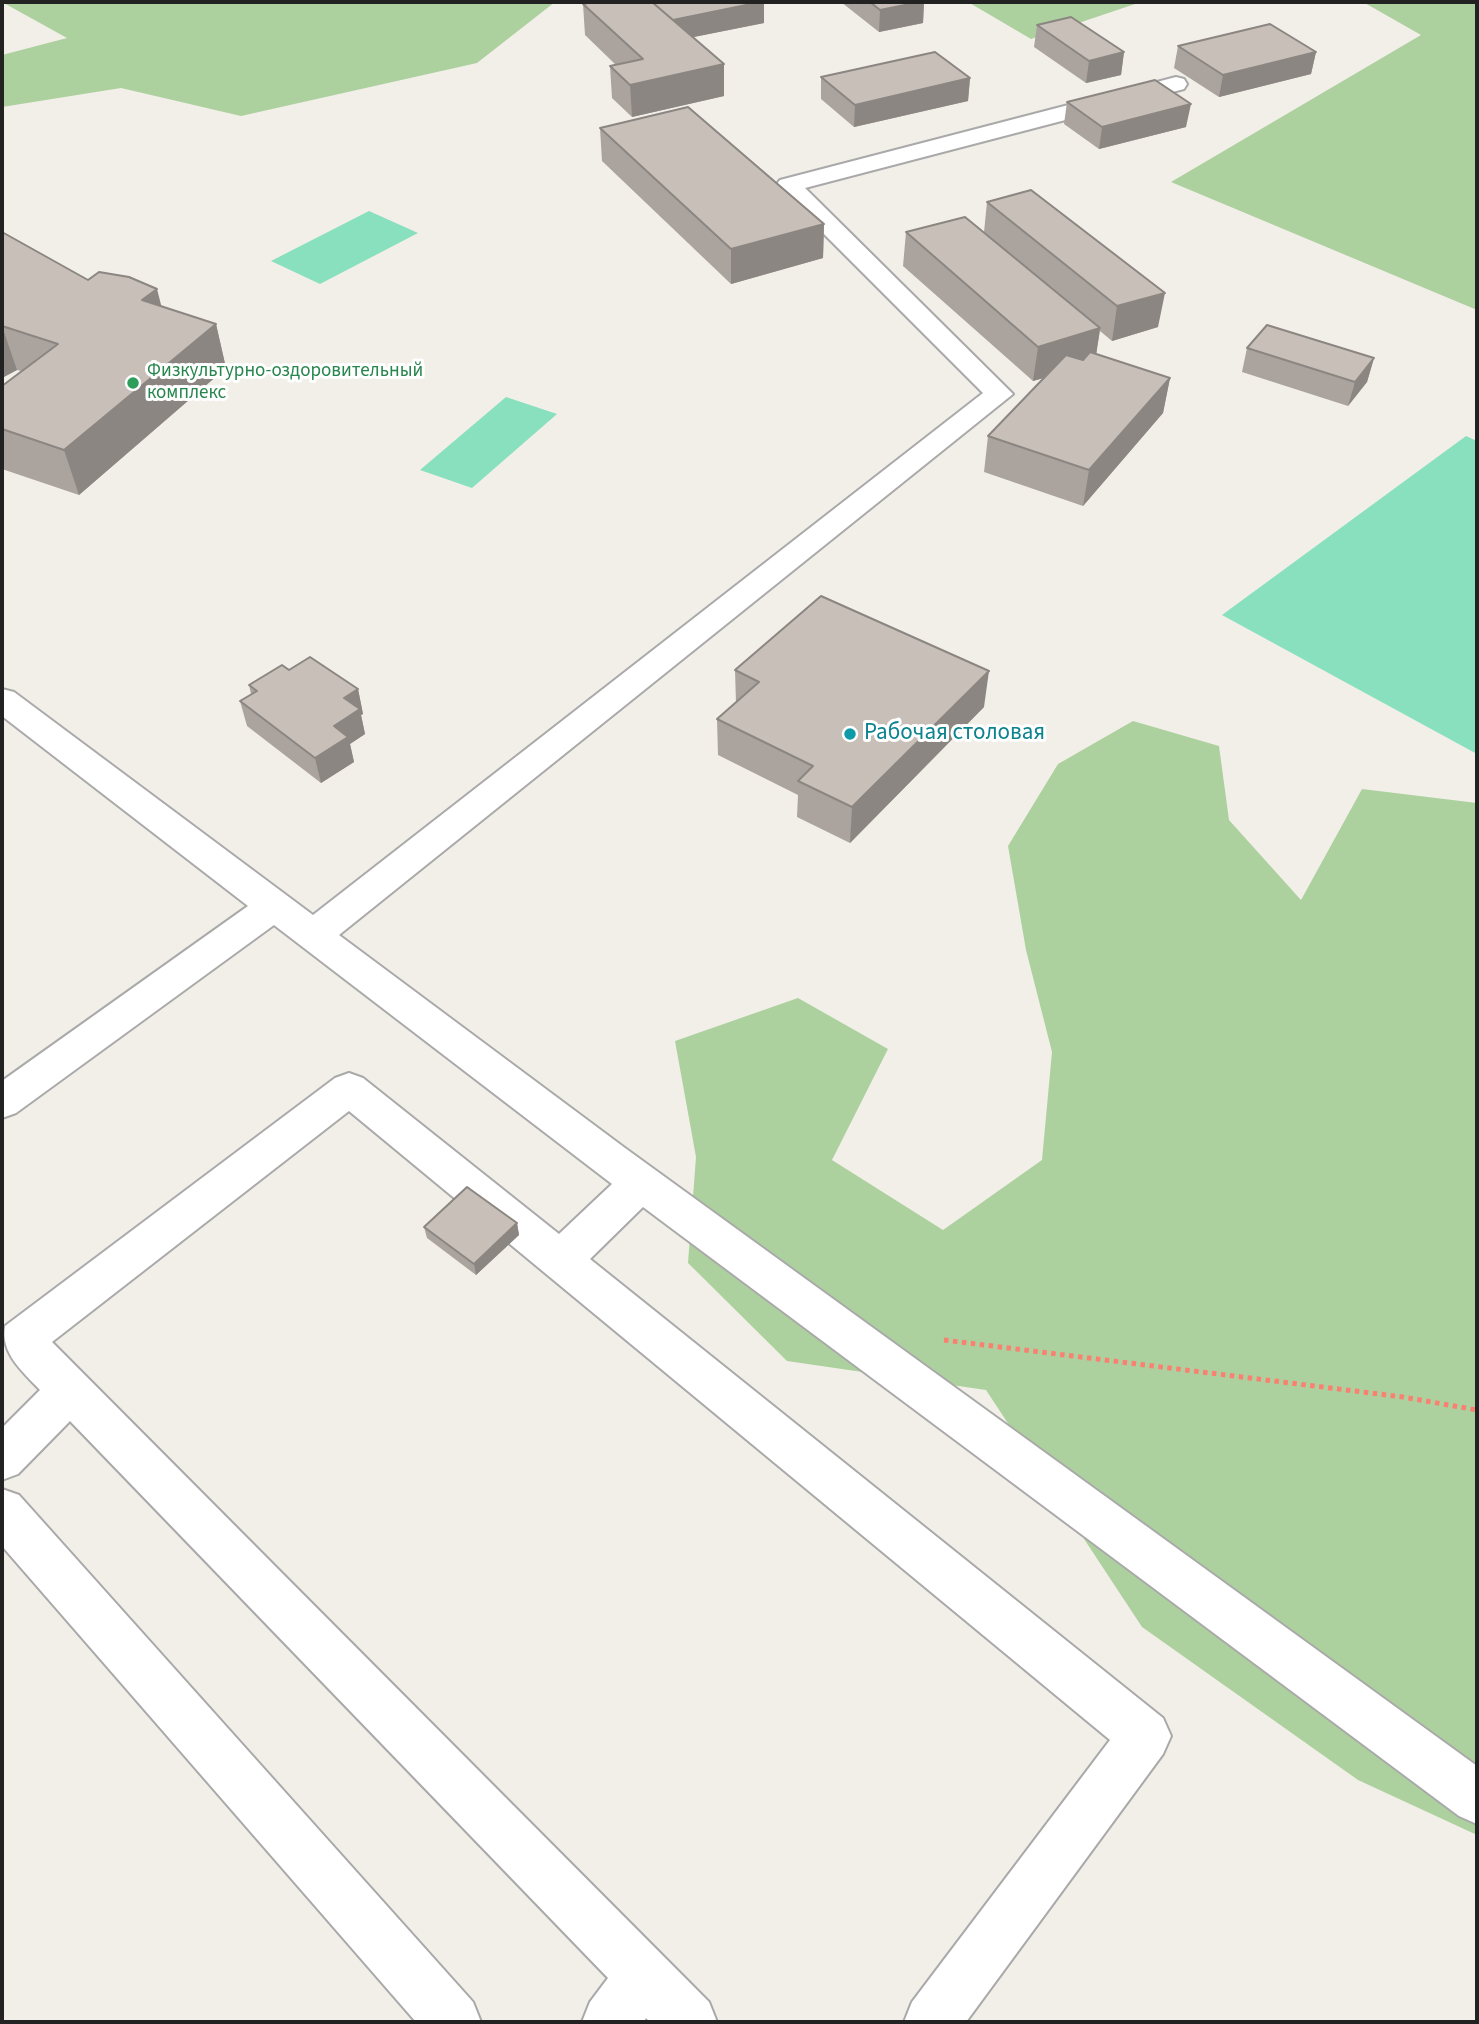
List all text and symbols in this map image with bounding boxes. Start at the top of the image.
place label: Физкультурно-оздоровительный комплекс [147,361,423,405]
marker: Физкультурно-оздоровительный комплекс [125,375,141,391]
place label: Рабочая столовая [864,720,1045,748]
marker: Рабочая столовая [842,726,858,742]

